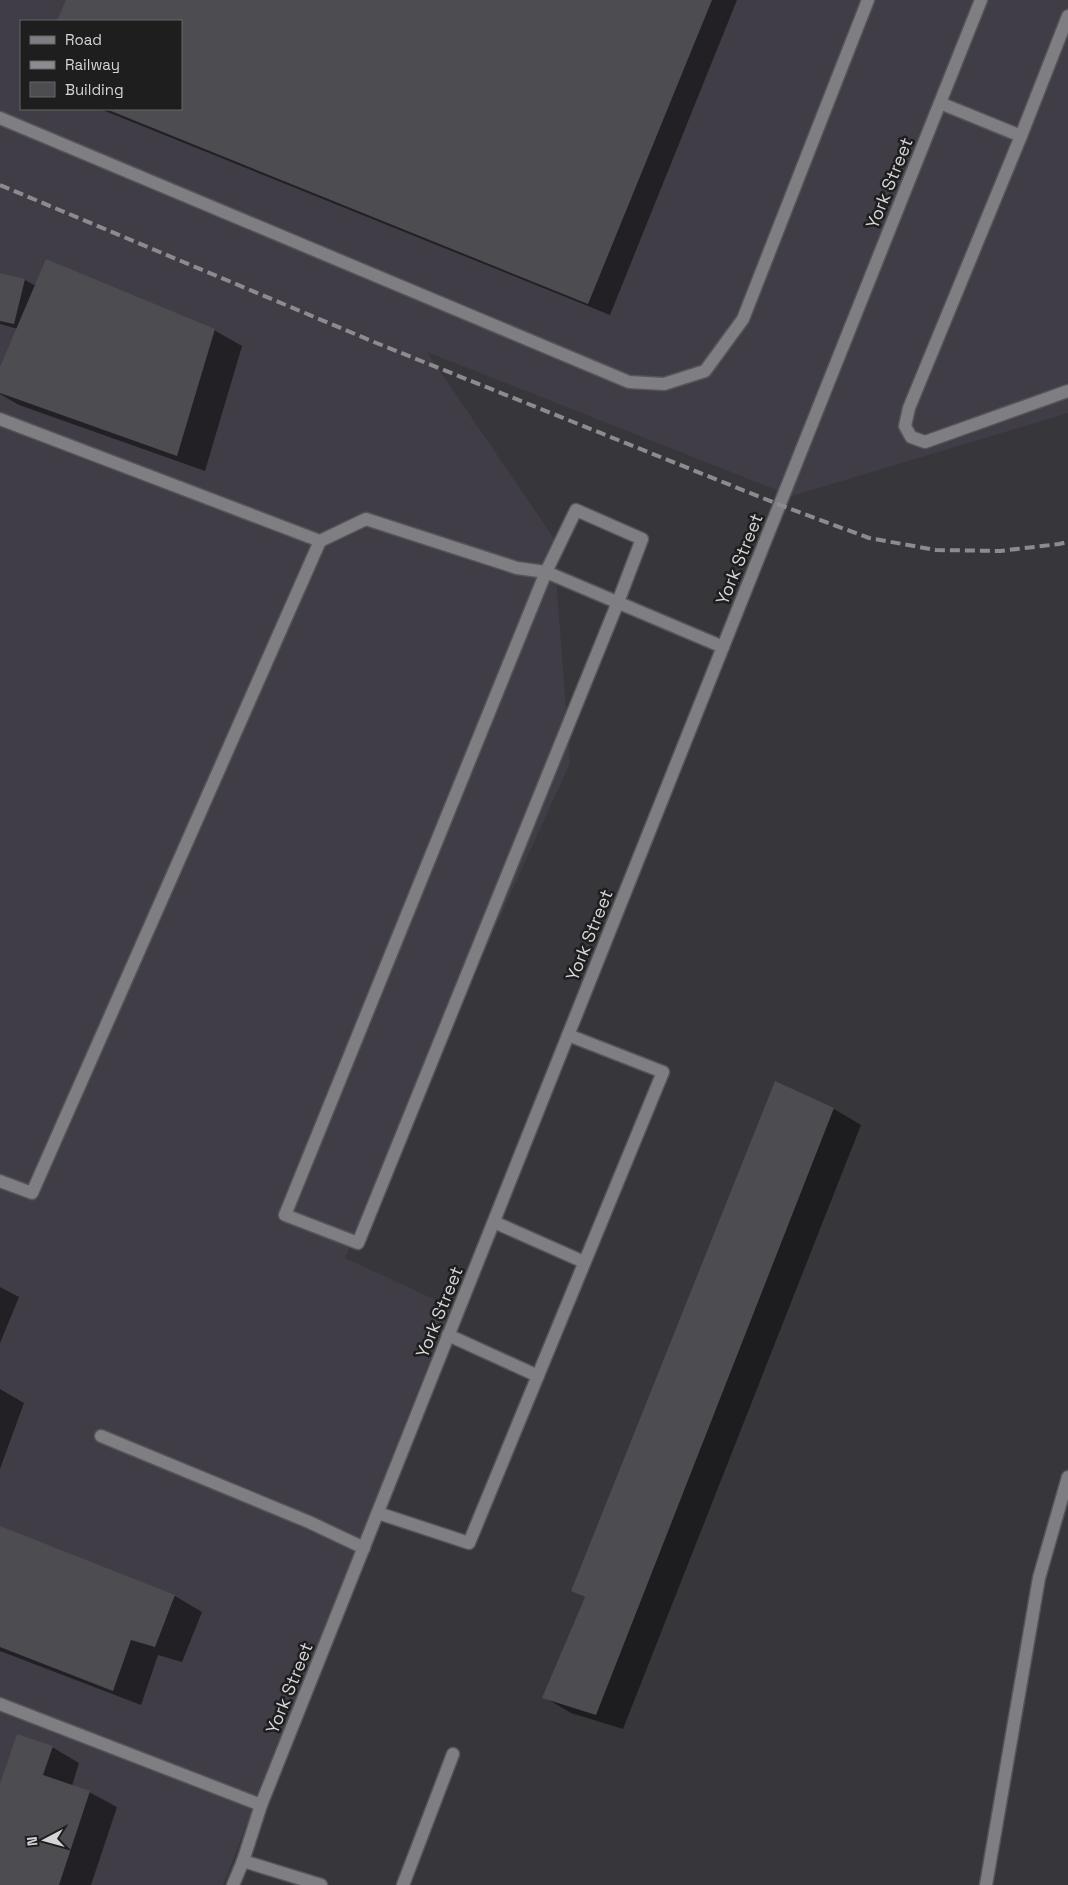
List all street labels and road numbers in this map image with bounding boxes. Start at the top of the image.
street label: York Street [860,134,918,232]
street label: York Street [710,510,768,608]
street label: York Street [560,886,618,984]
street label: York Street [410,1263,468,1361]
street label: York Street [260,1639,318,1737]

